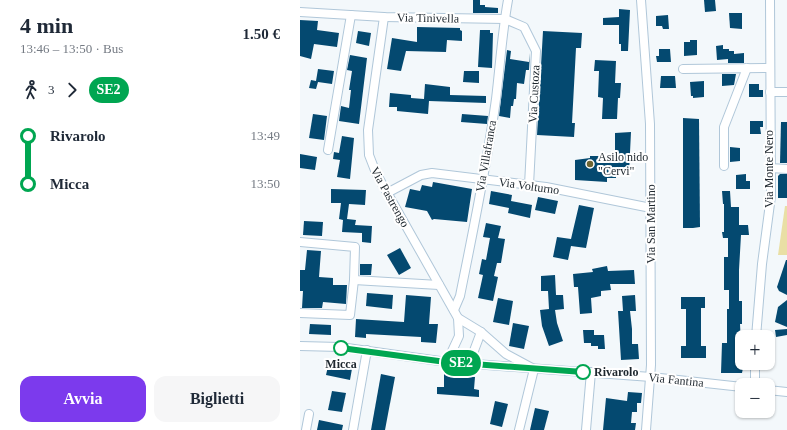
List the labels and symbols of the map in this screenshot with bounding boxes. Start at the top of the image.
street label: Via Tinivella [397,10,460,26]
street label: Via Custoza [525,64,543,123]
street label: Via Villafranca [473,118,499,193]
street label: Via Monte Nero [762,130,776,208]
place label: Asilo nido "Cervi" [598,150,648,178]
marker: Asilo nido "Cervi" [585,159,595,169]
street label: Via Pastrengo [368,164,412,230]
street label: Via Volturno [498,175,560,197]
street label: Via San Martino [644,184,658,264]
marker: Micca [333,340,349,356]
line badge: SE2 [438,350,484,376]
place label: Micca [325,357,357,371]
marker: Rivarolo [575,364,591,380]
place label: Rivarolo [594,365,638,379]
street label: Via Fantina [648,370,705,390]

